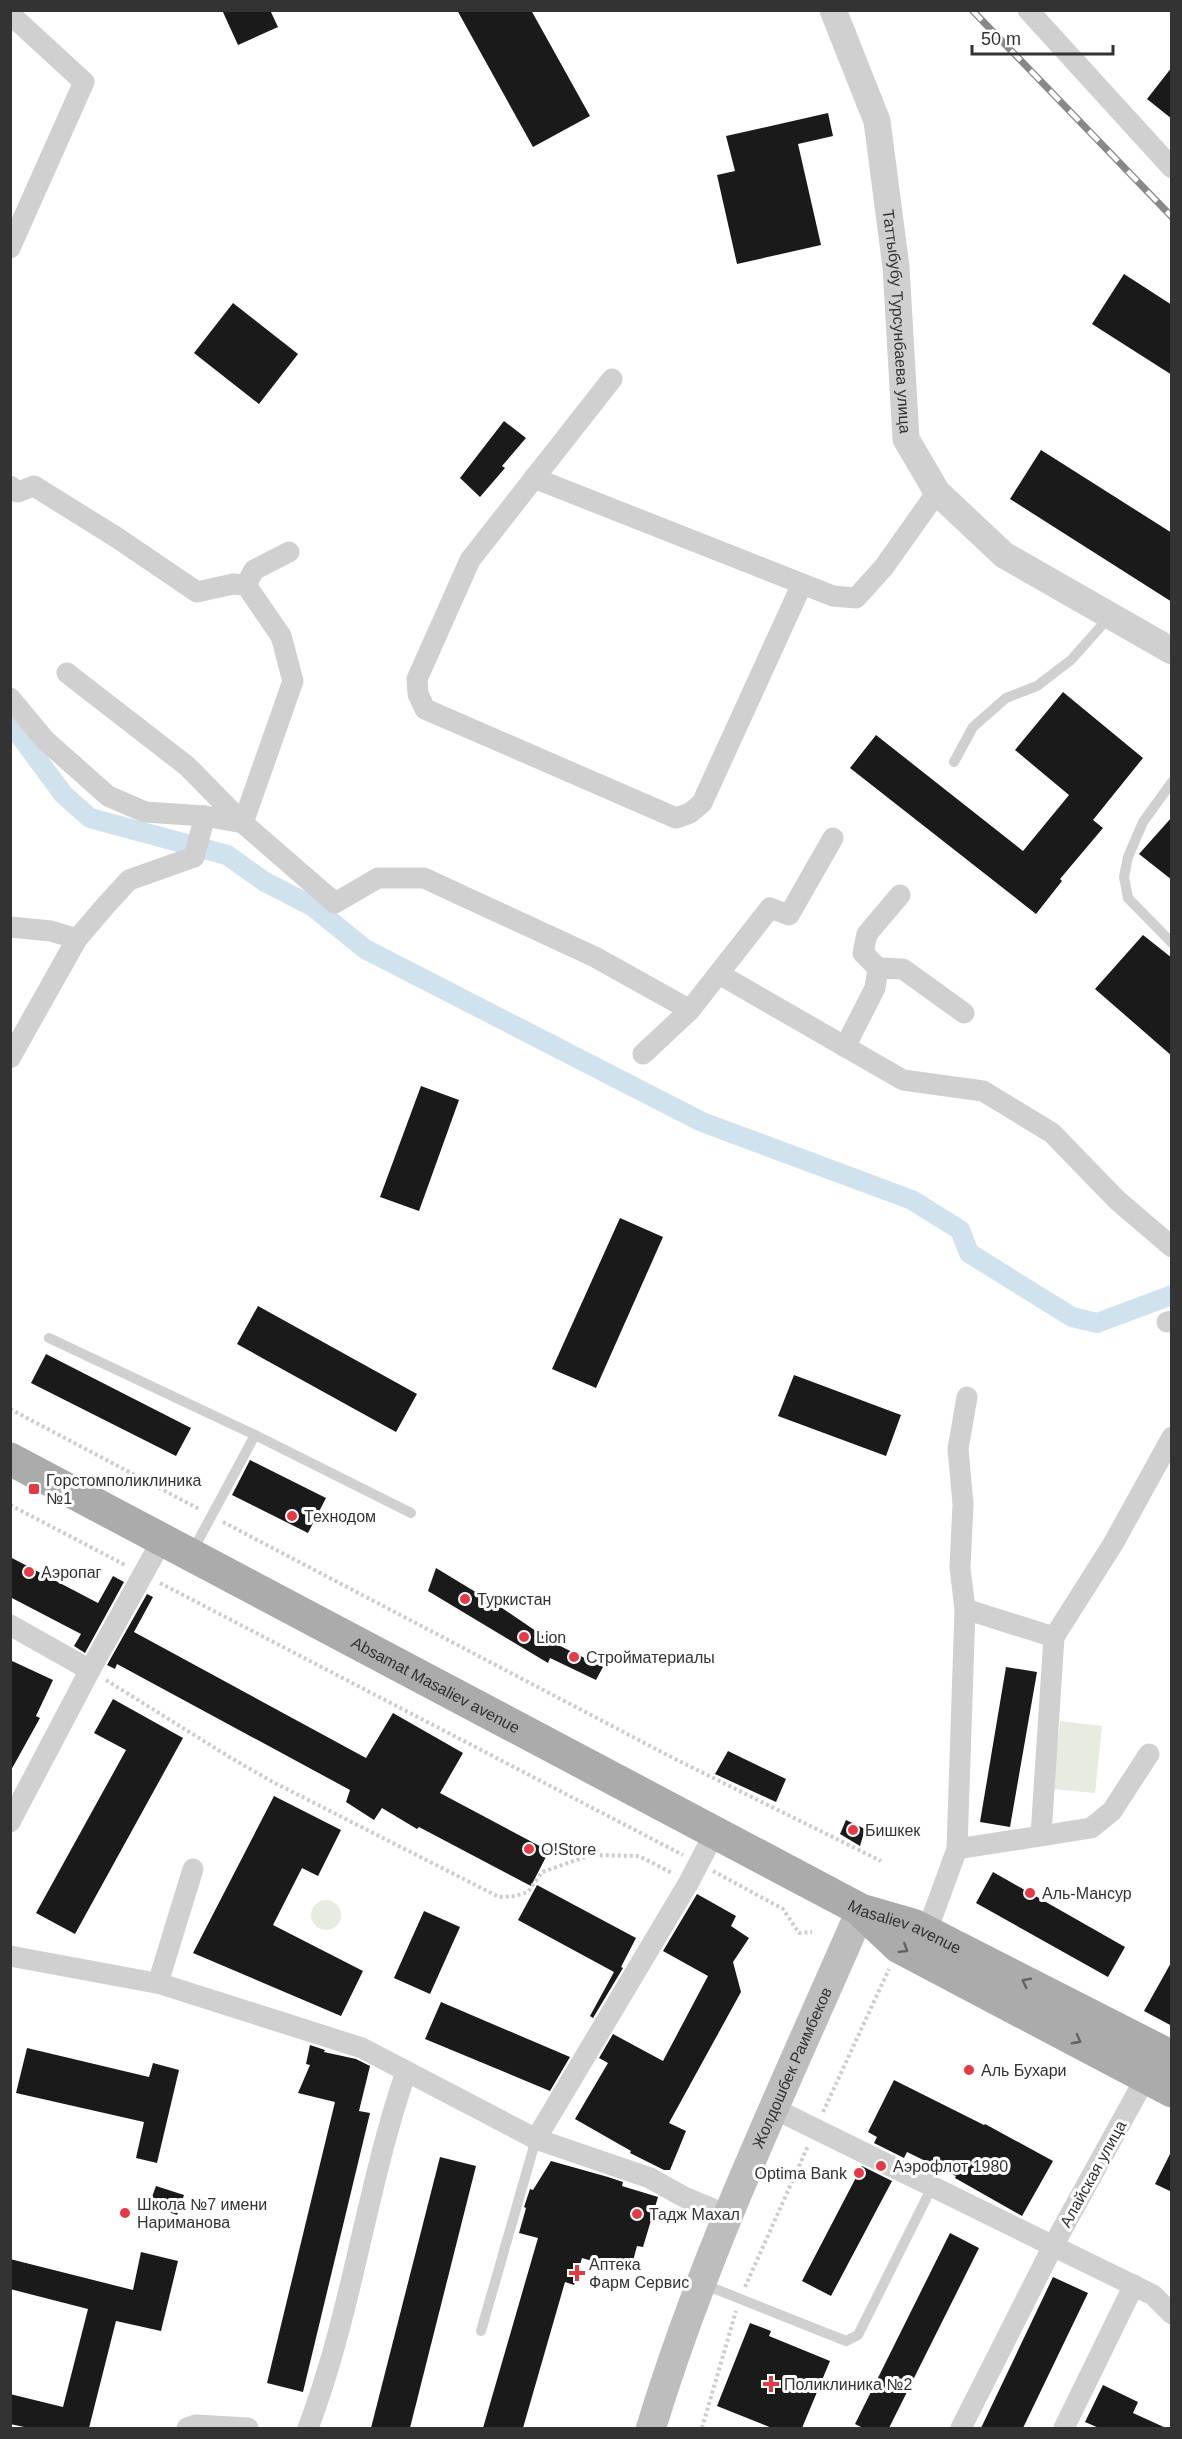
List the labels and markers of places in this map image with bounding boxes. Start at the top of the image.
place label: Горстомполиклиника №1 [46,1472,202,1507]
marker: Горстомполиклиника №1 [27,1482,41,1496]
place label: Технодом [304,1508,376,1525]
marker: Технодом [285,1509,299,1523]
place label: Аэропаг [41,1564,102,1581]
marker: Аэропаг [22,1565,36,1579]
place label: Туркистан [477,1591,551,1608]
marker: Туркистан [458,1592,472,1606]
place label: Lion [536,1629,566,1646]
marker: Lion [517,1630,531,1644]
place label: Стройматериалы [586,1649,715,1666]
marker: Стройматериалы [567,1650,581,1664]
place label: Бишкек [865,1822,921,1839]
marker: Бишкек [846,1823,860,1837]
place label: O!Store [541,1841,596,1858]
marker: O!Store [522,1842,536,1856]
place label: Аль-Мансур [1042,1885,1132,1902]
marker: Аль-Мансур [1023,1886,1037,1900]
place label: Аль Бухари [981,2062,1067,2079]
marker: Аль Бухари [962,2063,976,2077]
place label: Аэрофлот 1980 [893,2158,1008,2175]
marker: Аэрофлот 1980 [874,2159,888,2173]
place label: Optima Bank [755,2165,848,2182]
marker: Optima Bank [852,2166,866,2180]
place label: Школа №7 имени Нариманова [137,2196,267,2231]
marker: Школа №7 имени Нариманова [118,2206,132,2220]
place label: Тадж Махал [649,2206,740,2223]
marker: Тадж Махал [630,2207,644,2221]
place label: Аптека Фарм Сервис [589,2256,689,2291]
marker: Аптека Фарм Сервис [570,2266,584,2280]
marker: Поликлиника №2 [762,2375,780,2393]
place label: Поликлиника №2 [784,2376,912,2393]

